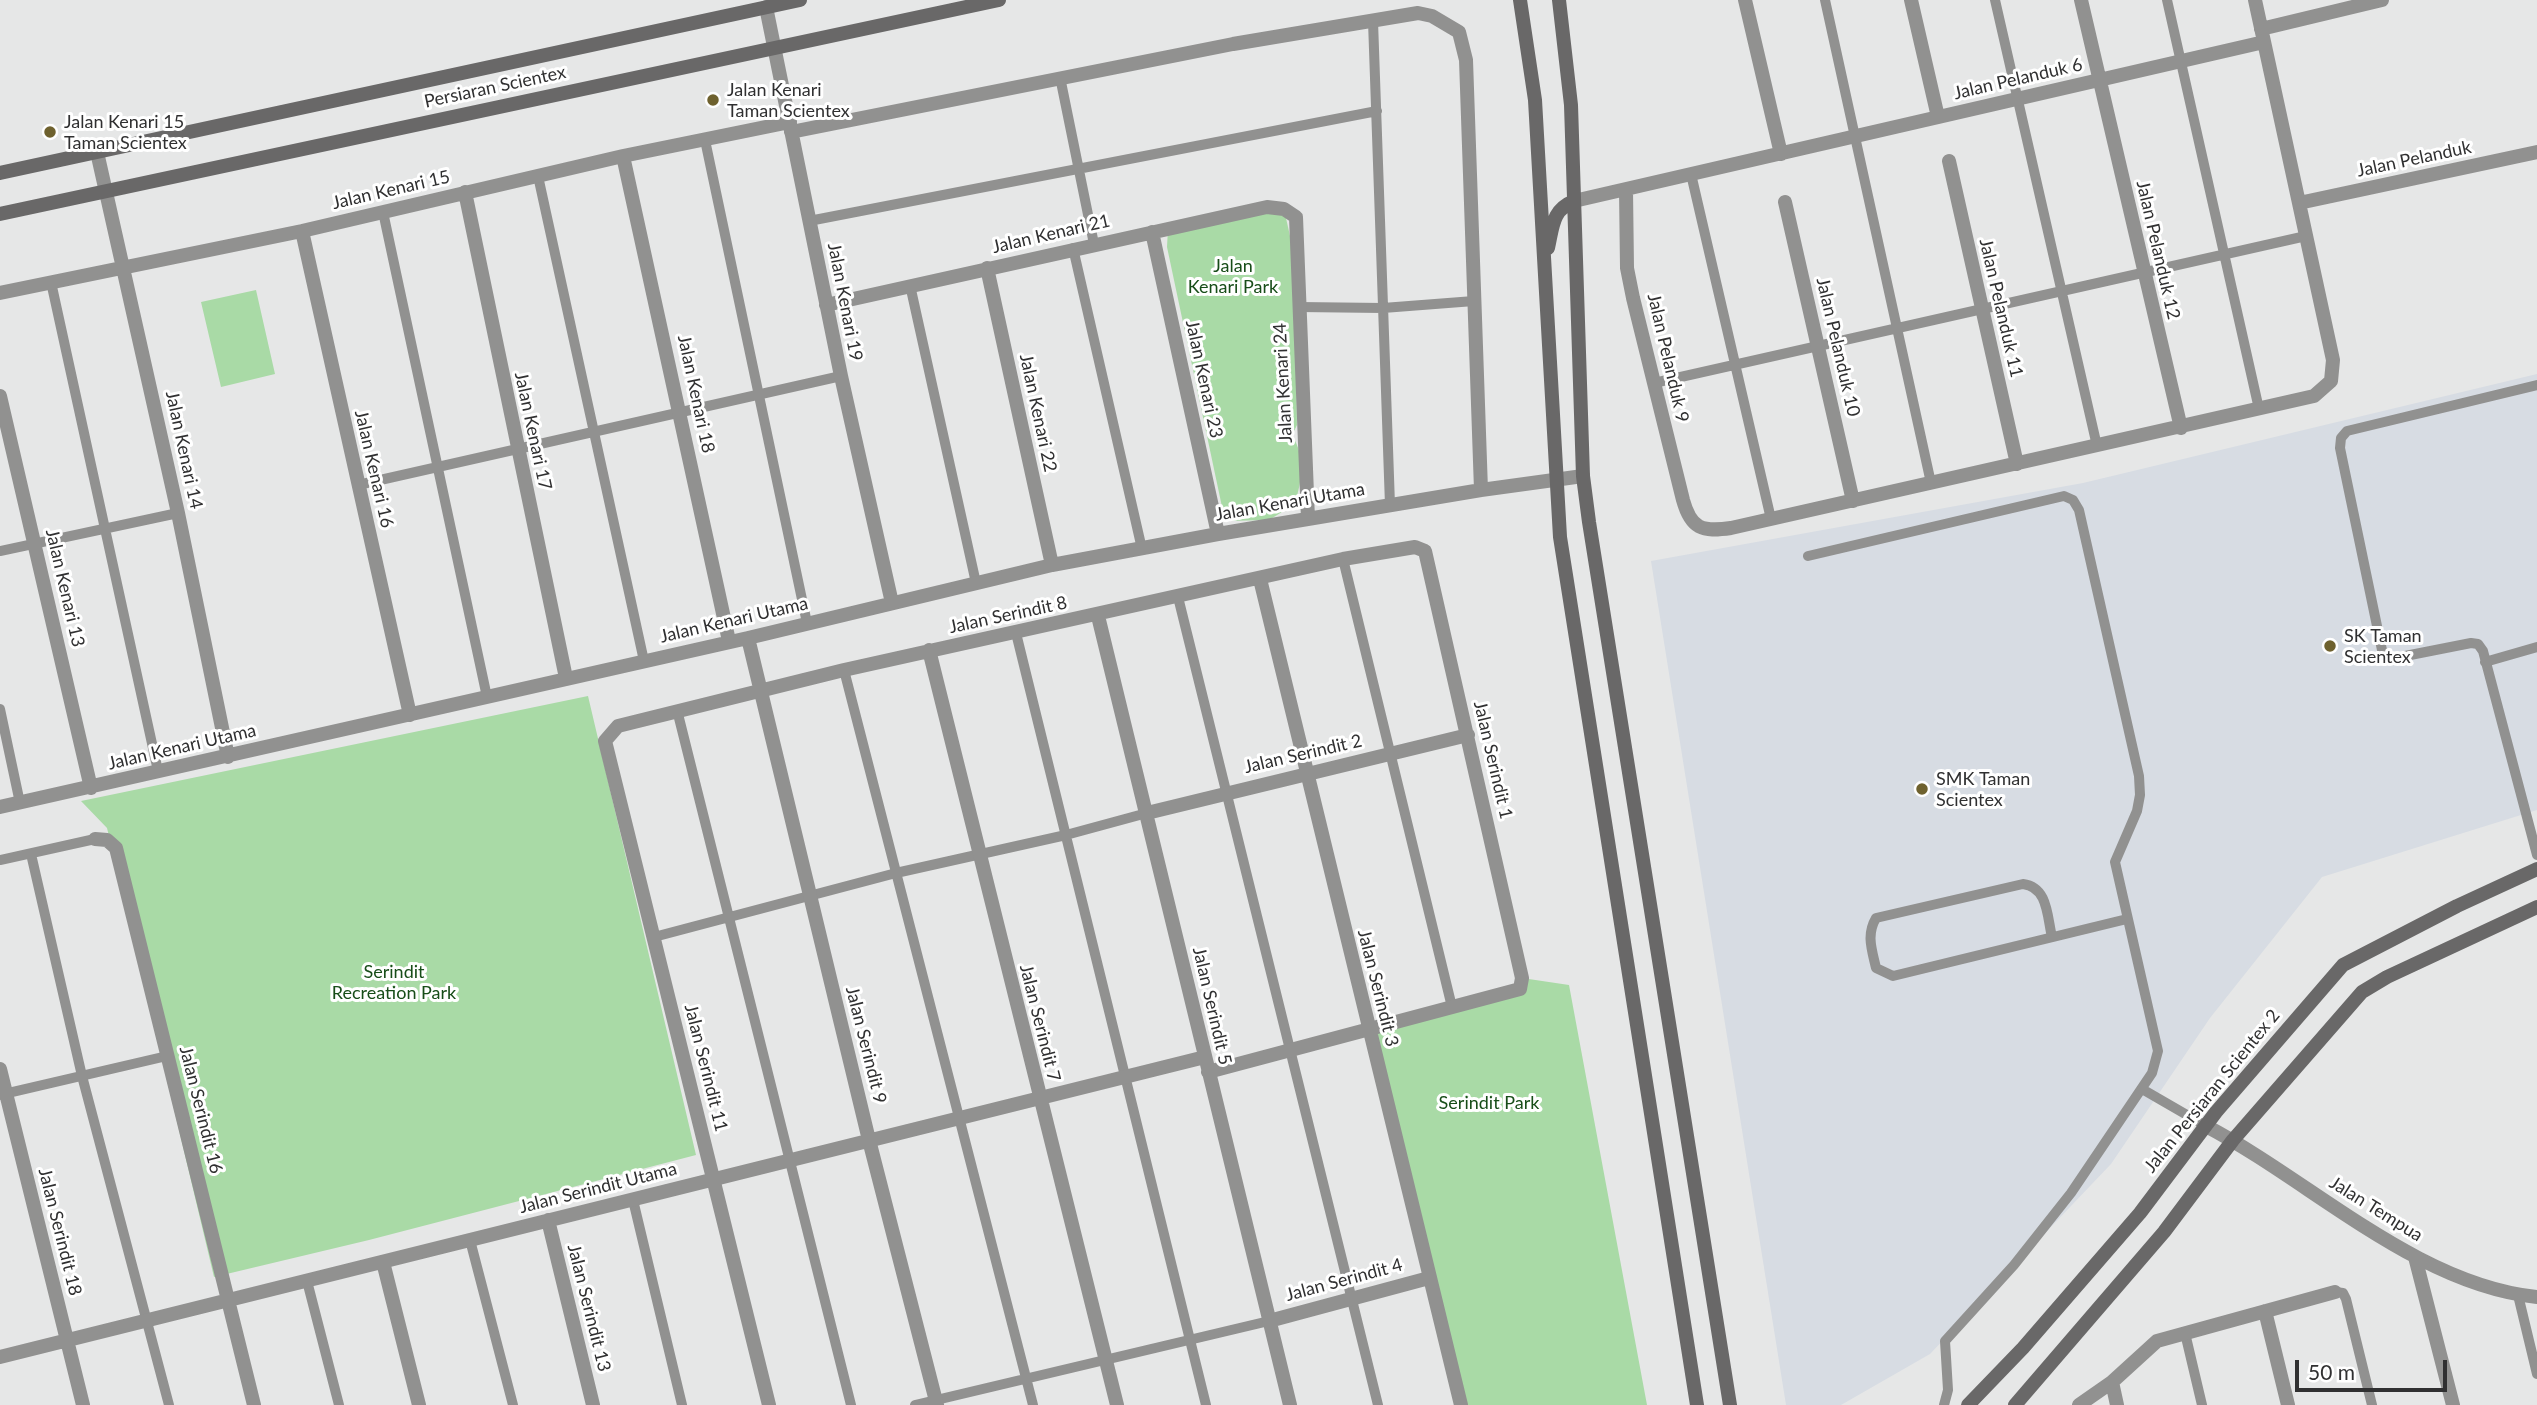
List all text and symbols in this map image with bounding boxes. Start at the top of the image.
street label: Jalan Pelanduk 6 [1952,54,2084,104]
street label: Persiaran Scientex [422,61,568,113]
place label: Jalan Kenari Taman Scientex [727,79,850,122]
marker: Jalan Kenari Taman Scientex [705,92,721,108]
place label: Jalan Kenari 15 Taman Scientex [64,111,187,154]
marker: Jalan Kenari 15 Taman Scientex [42,124,58,140]
street label: Jalan Pelanduk [2355,136,2473,182]
street label: Jalan Kenari 15 [330,166,452,214]
street label: Jalan Pelanduk 12 [2132,178,2184,322]
street label: Jalan Kenari 21 [990,210,1112,258]
street label: Jalan Pelanduk 11 [1975,236,2027,380]
street label: Jalan Kenari 19 [823,241,867,363]
park label: Jalan Kenari Park [1188,255,1278,298]
street label: Jalan Pelanduk 10 [1812,275,1864,419]
street label: Jalan Pelanduk 9 [1643,292,1693,424]
street label: Jalan Kenari 23 [1181,318,1227,440]
street label: Jalan Kenari 24 [1269,322,1297,444]
street label: Jalan Kenari 18 [673,333,719,455]
street label: Jalan Kenari 22 [1015,352,1061,474]
street label: Jalan Kenari 17 [510,370,556,492]
street label: Jalan Kenari 14 [161,389,207,511]
street label: Jalan Kenari 16 [350,408,398,530]
street label: Jalan Kenari Utama [1214,478,1366,526]
street label: Jalan Kenari 13 [41,527,89,649]
street label: Jalan Kenari Utama [658,592,810,648]
street label: Jalan Serindit 8 [947,592,1069,638]
place label: SK Taman Scientex [2344,625,2422,668]
marker: SK Taman Scientex [2322,638,2338,654]
street label: Jalan Serindit 1 [1469,699,1517,821]
street label: Jalan Kenari Utama [106,719,258,775]
street label: Jalan Serindit 2 [1242,730,1364,778]
place label: SMK Taman Scientex [1936,768,2030,810]
marker: SMK Taman Scientex [1914,781,1930,797]
street label: Jalan Serindit 3 [1353,927,1403,1049]
street label: Jalan Serindit 5 [1188,945,1236,1067]
park label: Serindit Recreation Park [332,961,456,1004]
street label: Jalan Serindit 7 [1015,962,1065,1084]
street label: Jalan Serindit 9 [841,984,891,1106]
street label: Jalan Serindit 11 [680,1002,732,1134]
street label: Jalan Persiaran Scientex 2 [2140,1005,2284,1177]
street label: Jalan Serindit 16 [175,1044,227,1176]
park label: Serindit Park [1439,1092,1539,1114]
street label: Jalan Serindit Utama [517,1158,679,1218]
street label: Jalan Serindit 18 [34,1166,86,1298]
street label: Jalan Tempua [2325,1172,2427,1246]
street label: Jalan Serindit 13 [563,1242,615,1374]
street label: Jalan Serindit 4 [1283,1254,1405,1306]
scale bar [2299,1346,2451,1390]
text: 50 m [2308,1359,2355,1384]

